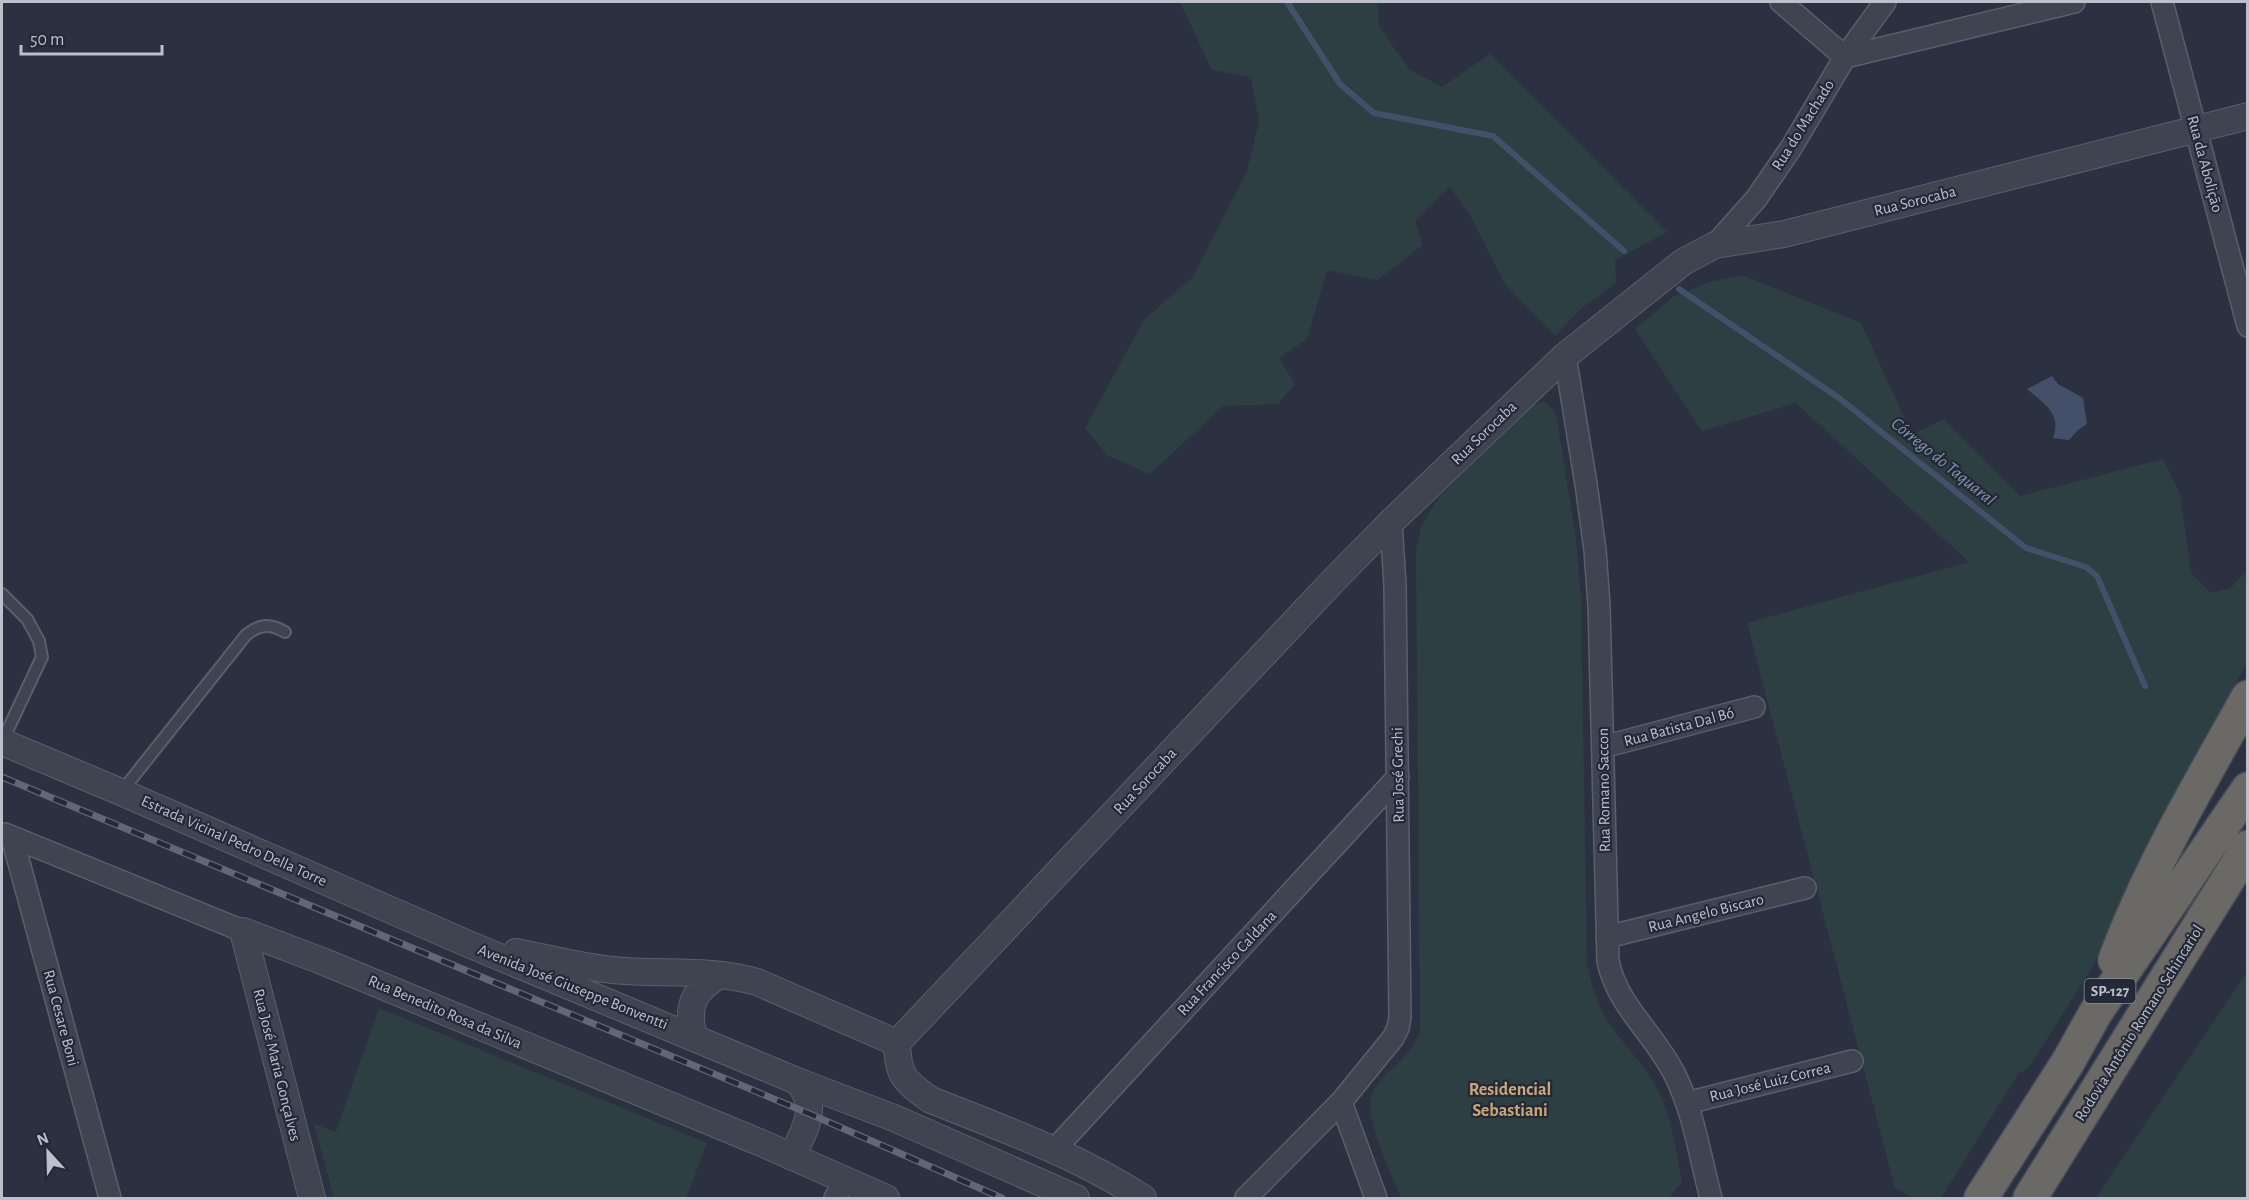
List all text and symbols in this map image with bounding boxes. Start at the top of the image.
scale bar [21,18,162,56]
text: 50 m [30,31,64,49]
street label: Rua do Machado [1769,77,1837,173]
street label: Rua da Abolição [2184,114,2226,214]
street label: Rua Sorocaba [1872,183,1958,219]
street label: Rua Sorocaba [1448,398,1520,468]
water label: Córrego do Taquaral [1888,415,1998,509]
street label: Rua Batista Dal Bó [1622,705,1736,749]
street label: Rua José Grechi [1389,727,1407,823]
street label: Rua Romano Saccon [1595,728,1613,852]
street label: Rua Sorocaba [1111,745,1179,817]
street label: Estrada Vicinal Pedro Della Torre [139,793,329,889]
street label: Rua Angelo Biscaro [1647,891,1765,935]
street label: Rua Francisco Caldana [1174,907,1280,1019]
street label: Rodovia Antônio Romano Schincariol [2072,922,2206,1124]
street label: Avenida José Giuseppe Bonventti [476,942,670,1032]
street label: Rua Cesare Boni [40,968,82,1068]
street label: Rua Benedito Rosa da Silva [366,972,524,1052]
road number: SP-127 [2084,979,2136,1003]
street label: Rua José Maria Gonçalves [250,987,304,1143]
street label: Rua José Luiz Correa [1708,1059,1832,1105]
district label: Residencial Sebastiani [1469,1081,1551,1120]
north arrow [18,1122,78,1182]
text: N [35,1130,51,1149]

